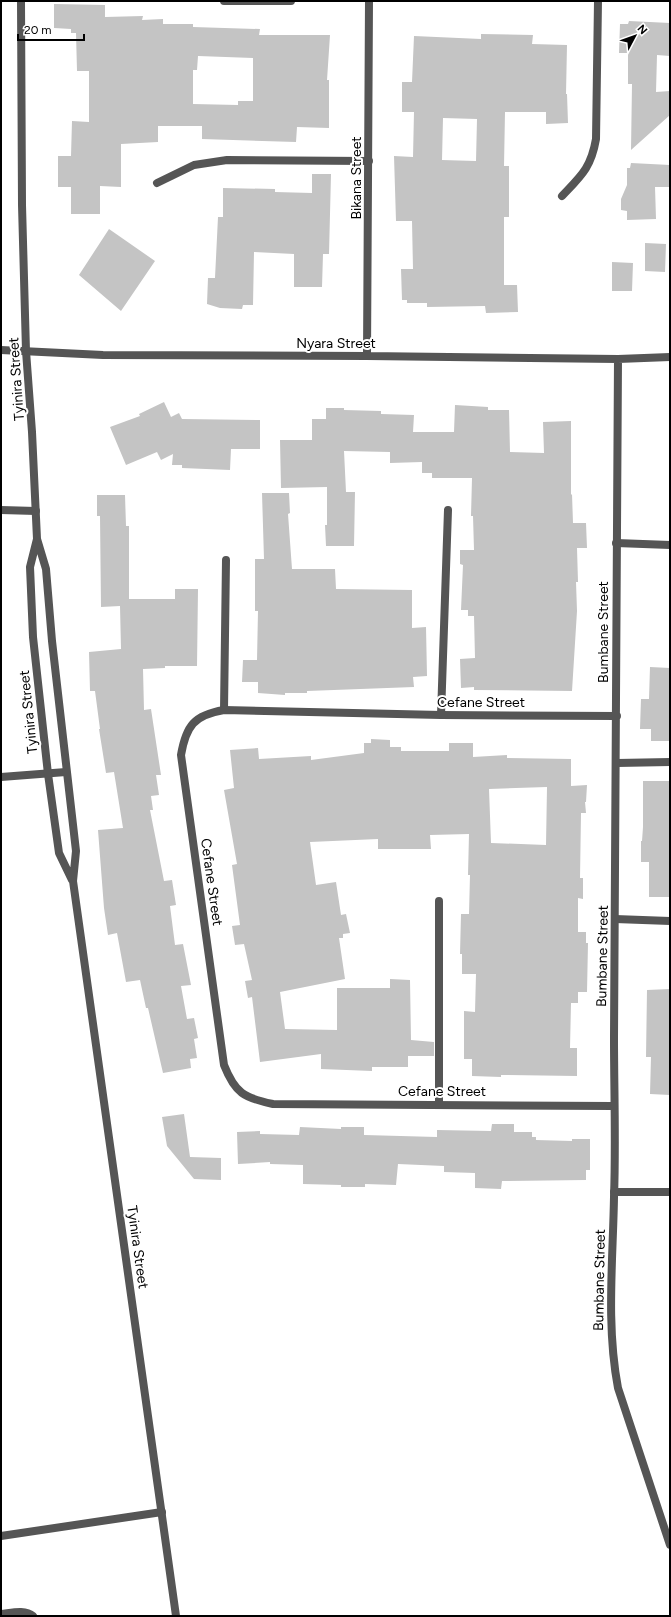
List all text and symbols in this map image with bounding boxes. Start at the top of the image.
scale bar [18,16,84,42]
north arrow [615,16,655,56]
text: N [634,22,650,37]
text: 20 m [24,23,52,37]
street label: Bikana Street [348,136,365,220]
street label: Nyara Street [296,335,376,352]
street label: Tyinira Street [5,337,28,421]
street label: Bumbane Street [595,581,612,683]
street label: Tyinira Street [16,669,41,754]
street label: Cefane Street [437,694,525,711]
street label: Cefane Street [197,837,226,927]
street label: Bumbane Street [593,905,612,1007]
street label: Cefane Street [398,1083,486,1100]
street label: Tyinira Street [123,1204,152,1290]
street label: Bumbane Street [590,1229,609,1331]

